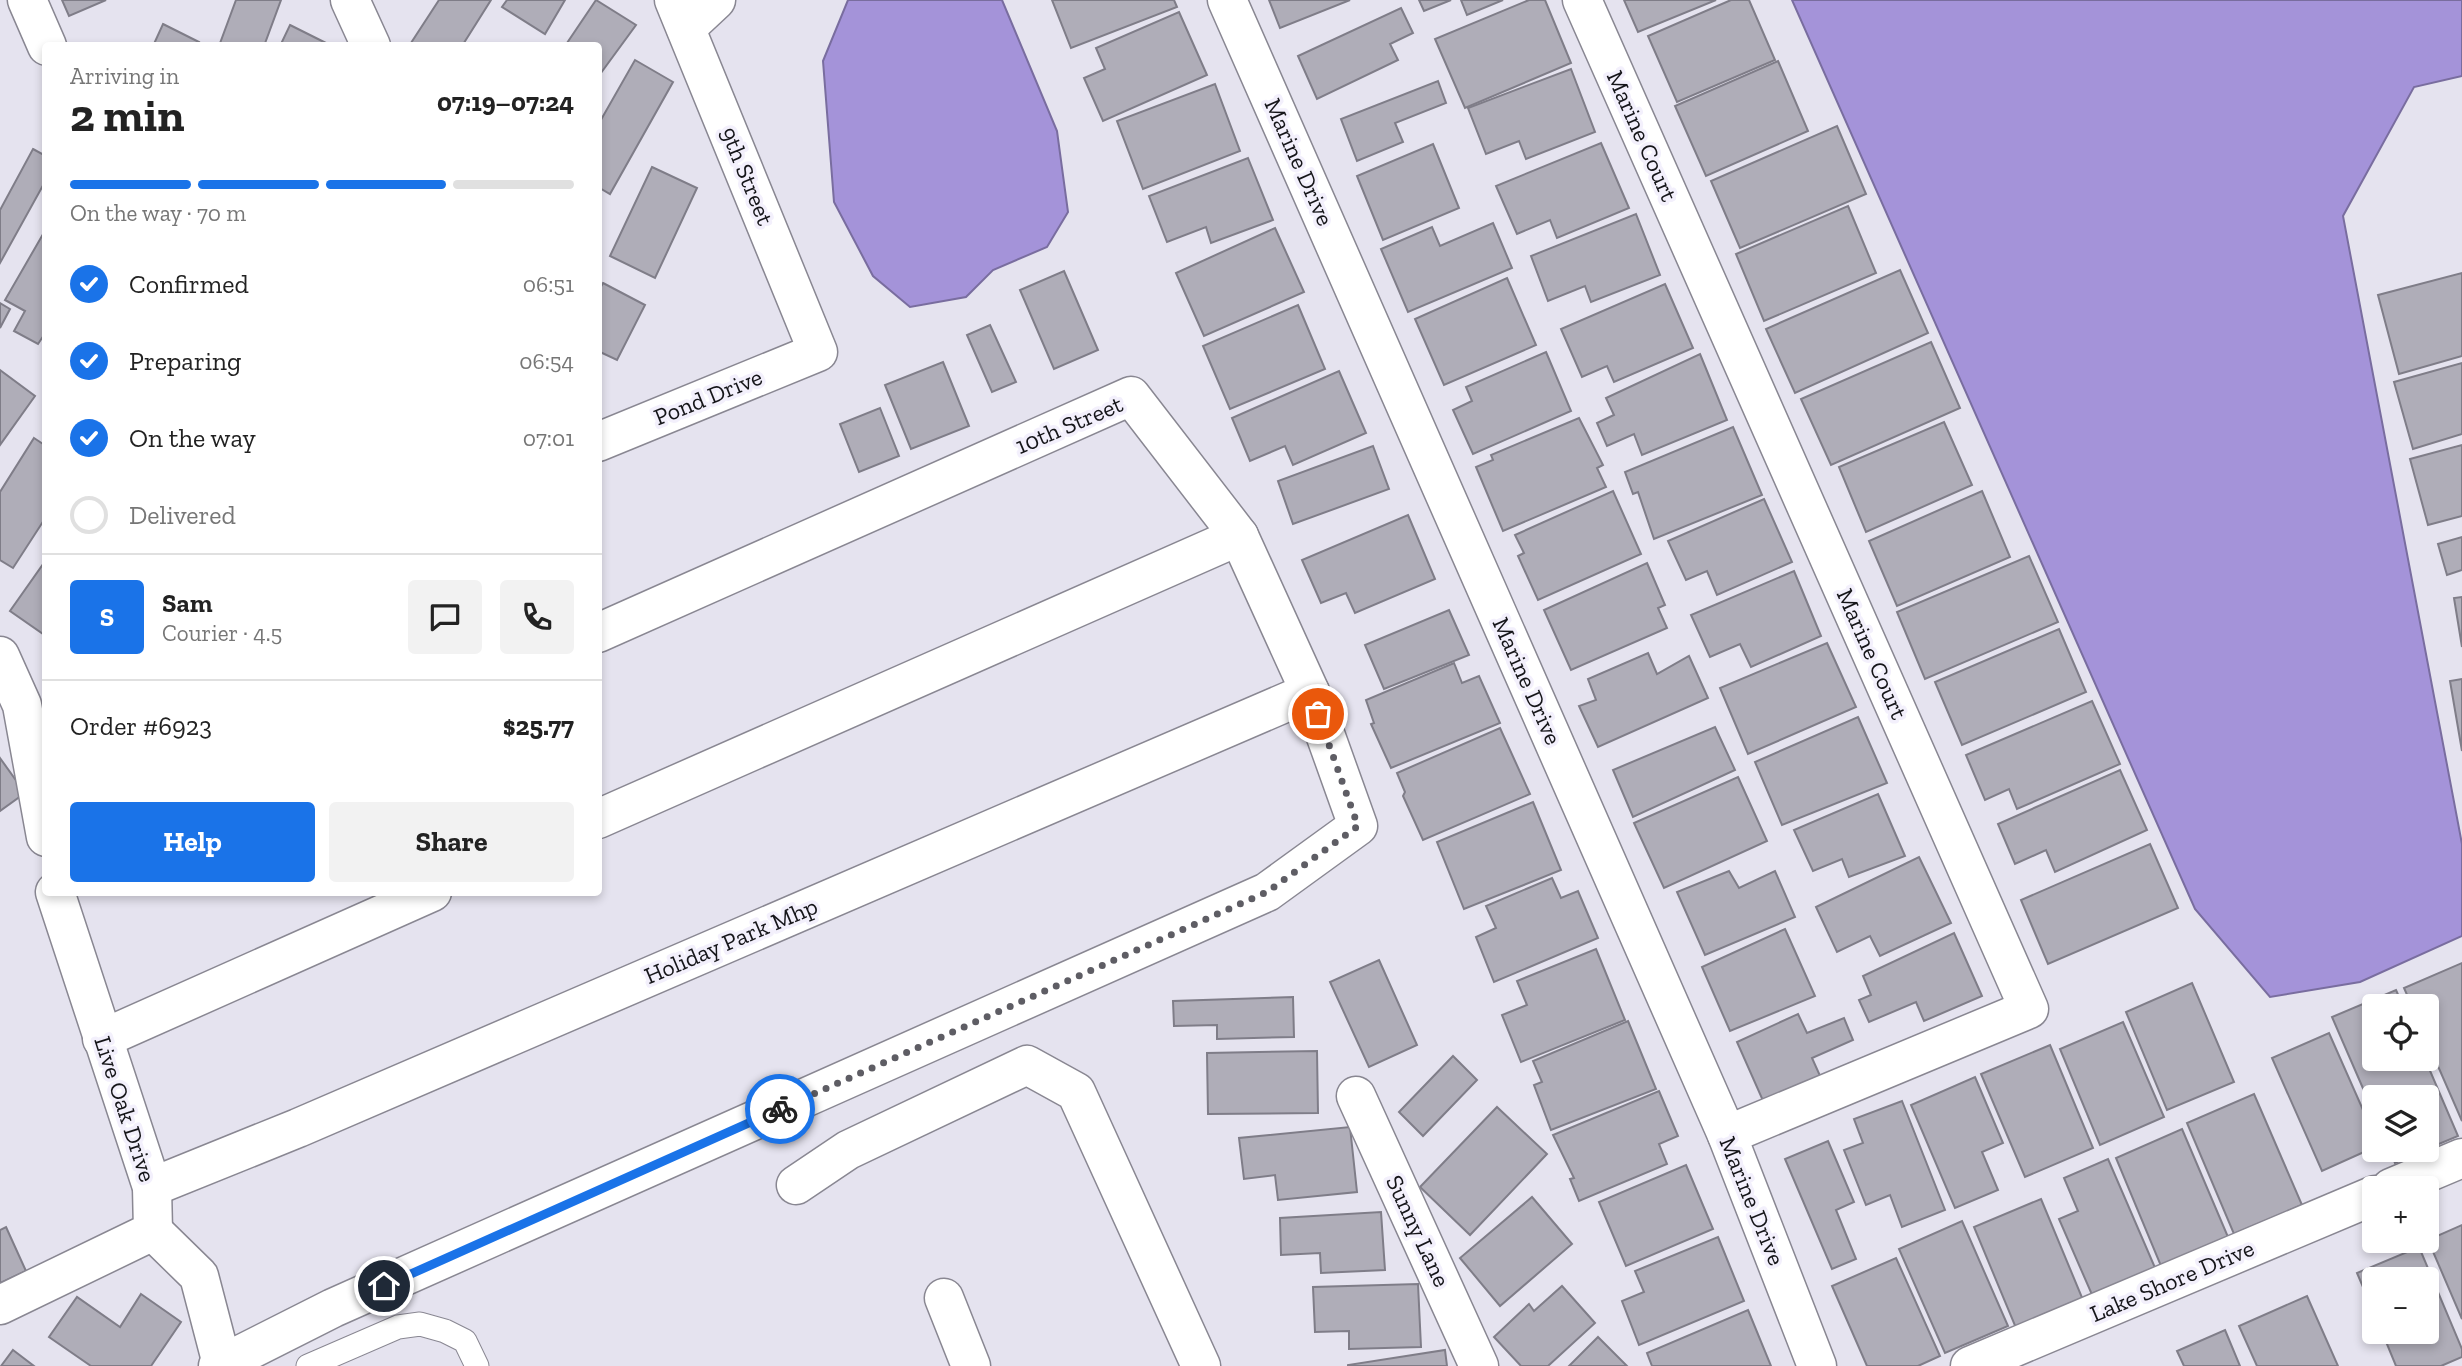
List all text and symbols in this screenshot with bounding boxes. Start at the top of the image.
text: Arriving in [70,62,179,90]
street label: Marine Court [1601,66,1684,206]
text: 07:19–07:24 [437,86,574,118]
text: 2 min [70,88,185,143]
street label: Marine Drive [1258,94,1340,230]
street label: 9th Street [715,122,780,229]
text: On the way · 70 m [70,199,246,227]
icon: check [70,265,108,303]
text: Confirmed [129,268,249,300]
text: 06:51 [523,270,574,298]
icon: check [70,342,108,380]
text: Preparing [129,345,241,377]
text: 06:54 [519,347,574,375]
street label: Pond Drive [649,362,766,431]
street label: 10th Street [1011,389,1127,460]
icon: check [70,419,108,457]
text: On the way [129,422,256,454]
text: 07:01 [523,424,574,452]
text: Delivered [129,499,236,531]
button: chat [408,580,482,654]
button: phone [500,580,574,654]
street label: Marine Court [1831,584,1914,724]
text: Sam [162,587,212,619]
text: S [100,601,114,633]
street label: Marine Drive [1486,613,1568,749]
text: Courier · 4.5 [162,619,282,647]
pin [1288,684,1348,744]
icon: bag [1299,695,1337,733]
text: Order #6923 [70,710,212,742]
text: $25.77 [503,710,574,742]
button: Help [70,802,315,882]
button: Share [329,802,574,882]
street label: Holiday Park Mhp [640,891,822,990]
map controls [2362,994,2439,1344]
button: locate [2362,994,2439,1071]
street label: Live Oak Drive [88,1032,163,1185]
courier [745,1074,815,1144]
button: layers [2362,1085,2439,1162]
icon: bike [761,1090,799,1128]
street label: Marine Drive [1713,1132,1791,1269]
street label: Sunny Lane [1380,1170,1457,1291]
button: + [2362,1176,2439,1253]
street label: Lake Shore Drive [2085,1233,2258,1328]
pin [354,1256,414,1316]
icon: home [365,1267,403,1305]
button: − [2362,1267,2439,1344]

